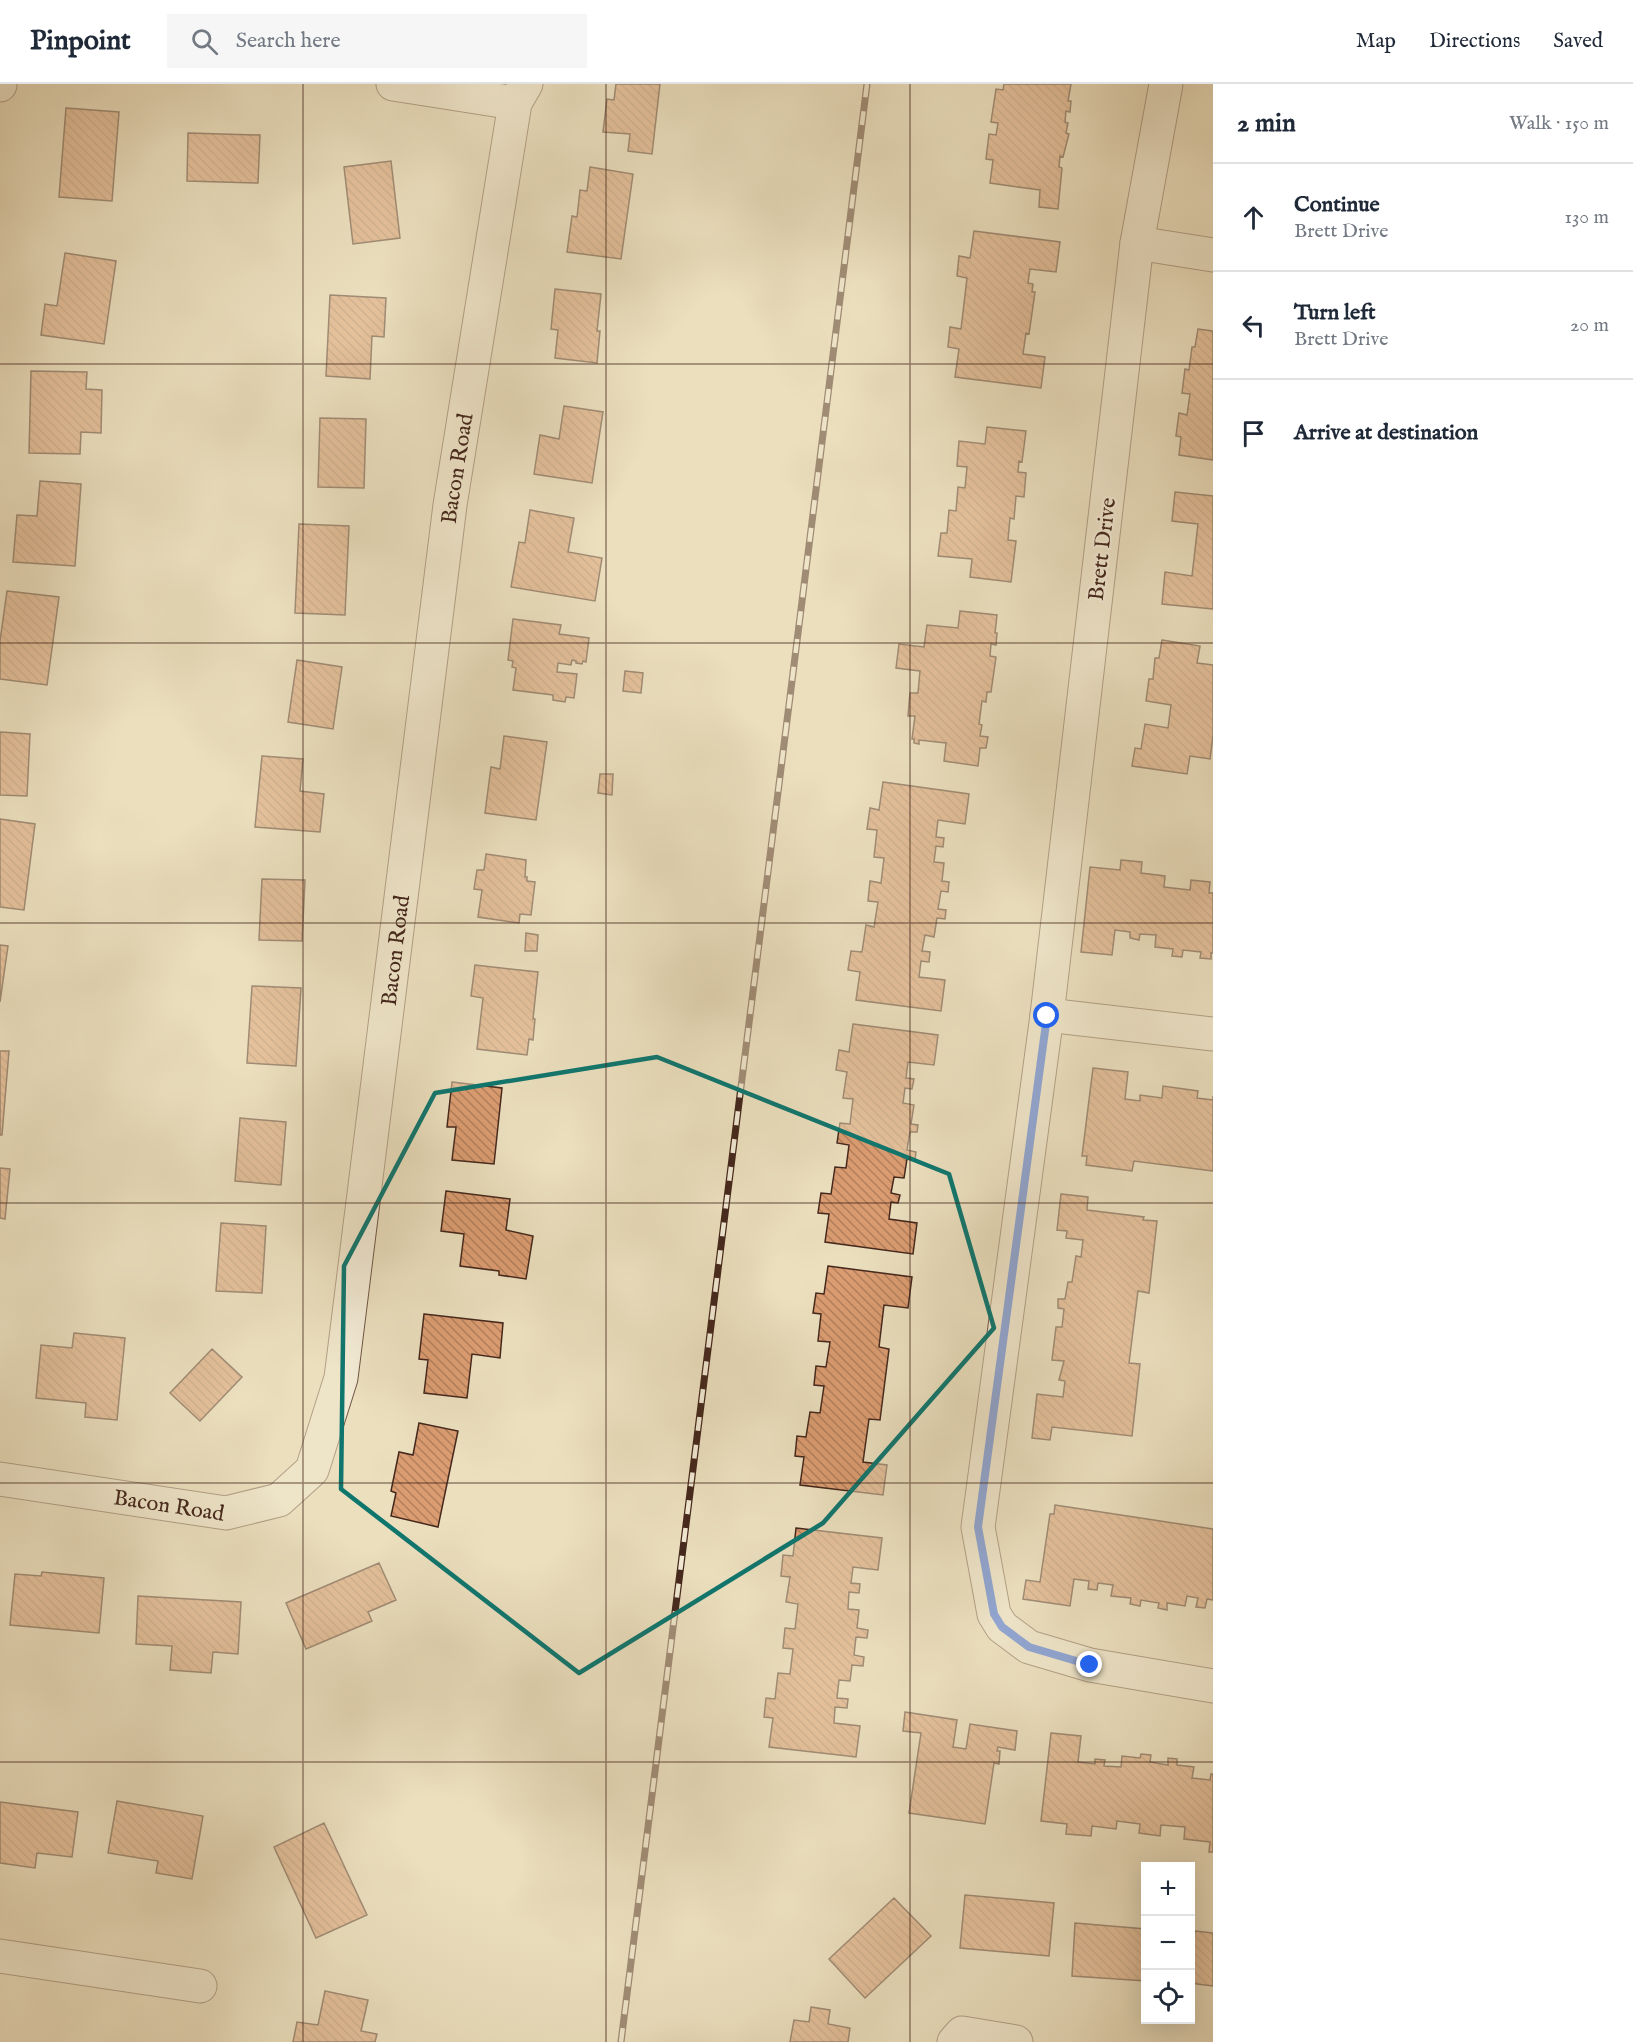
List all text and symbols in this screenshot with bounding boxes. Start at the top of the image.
search box [167,14,587,68]
text: Pinpoint [30,24,131,59]
icon: search [188,25,221,58]
text: Search here [236,27,341,55]
text: Map [1356,28,1396,55]
text: Directions [1429,28,1520,55]
text: Saved [1553,28,1603,55]
text: 2 min [1237,107,1296,140]
text: Walk · 150 m [1509,111,1609,136]
text: Continue [1294,191,1380,219]
icon: ahead [1237,201,1270,234]
text: 130 m [1564,205,1609,230]
text: Brett Drive [1294,219,1388,244]
text: Turn left [1294,299,1376,327]
icon: left [1237,309,1270,342]
text: 20 m [1570,313,1609,338]
text: Brett Drive [1294,327,1388,352]
street label: Bacon Road [436,411,481,526]
icon: arrive [1237,417,1270,450]
text: Arrive at destination [1294,419,1478,447]
street label: Brett Drive [1083,496,1123,603]
street label: Bacon Road [376,893,417,1008]
route start [1033,1002,1059,1028]
street label: Bacon Road [112,1484,226,1529]
route end [1076,1651,1102,1677]
map controls [1141,1862,1195,2024]
button: + [1141,1862,1195,1916]
button: − [1141,1916,1195,1970]
button: locate [1141,1970,1195,2024]

